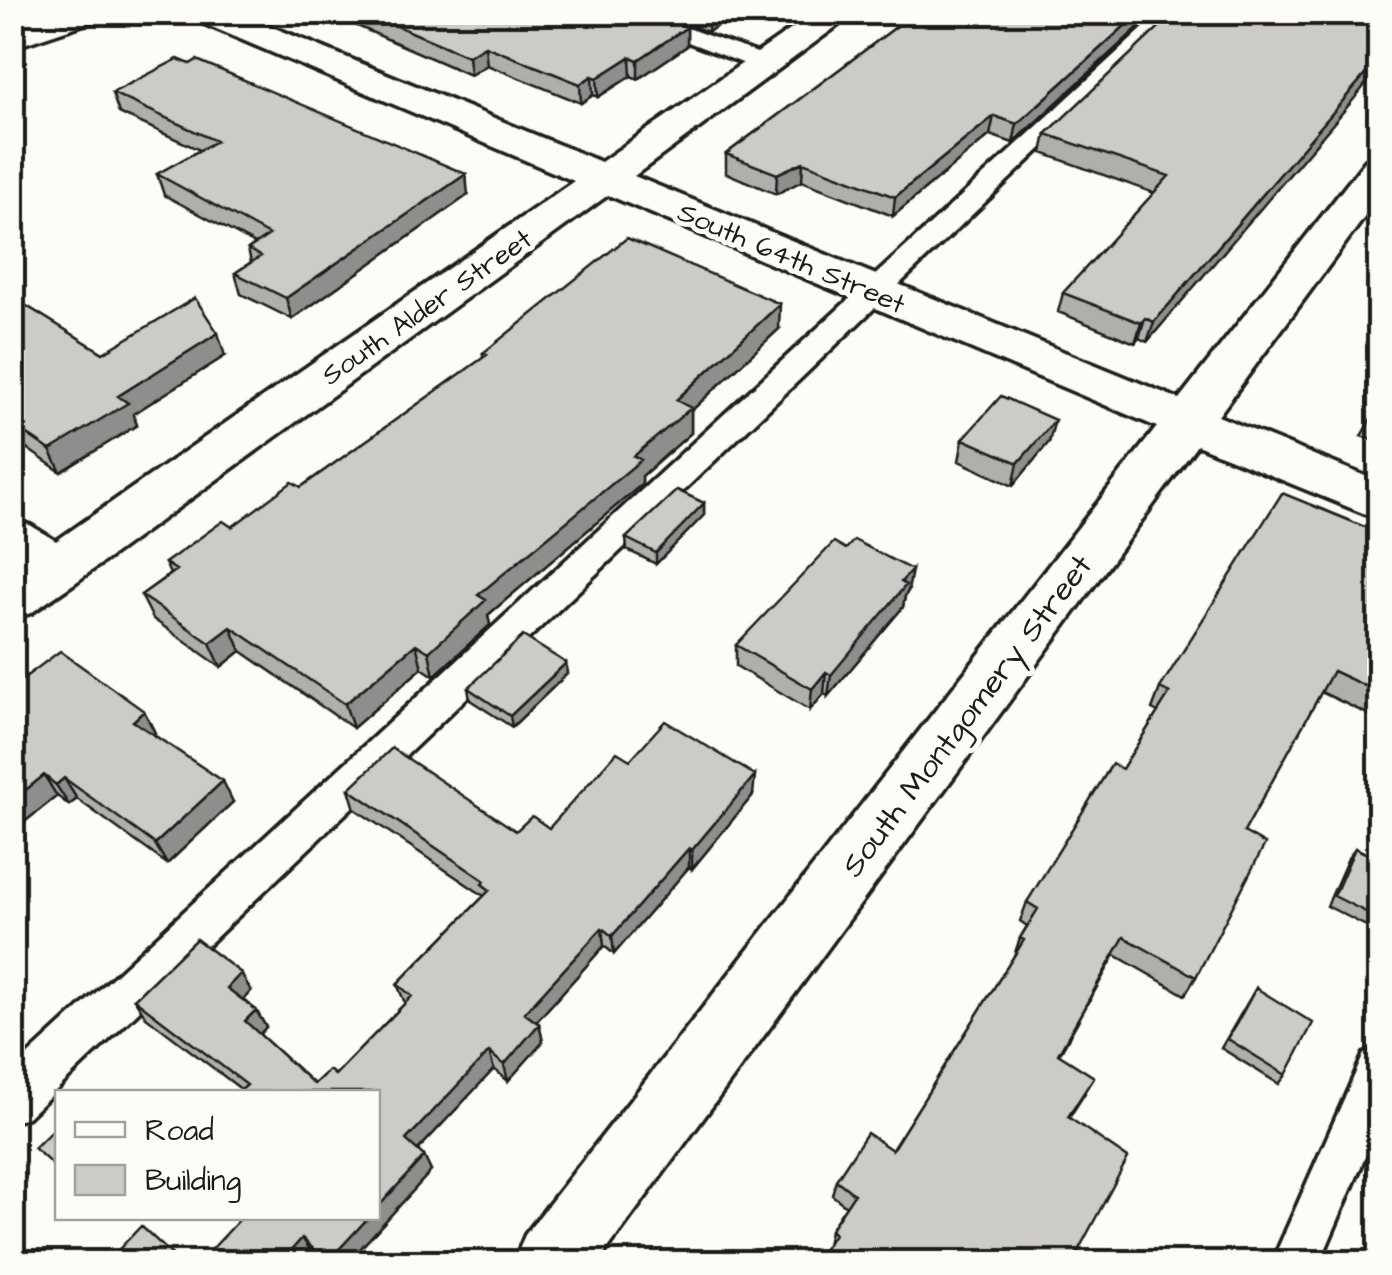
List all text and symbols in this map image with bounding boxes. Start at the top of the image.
street label: South 64th Street [672,193,912,324]
street label: South Alder Street [314,219,541,395]
street label: South Montgomery Street [831,545,1104,886]
legend [55,1090,380,1220]
text: Road [145,1110,214,1152]
text: Building [145,1160,241,1203]

